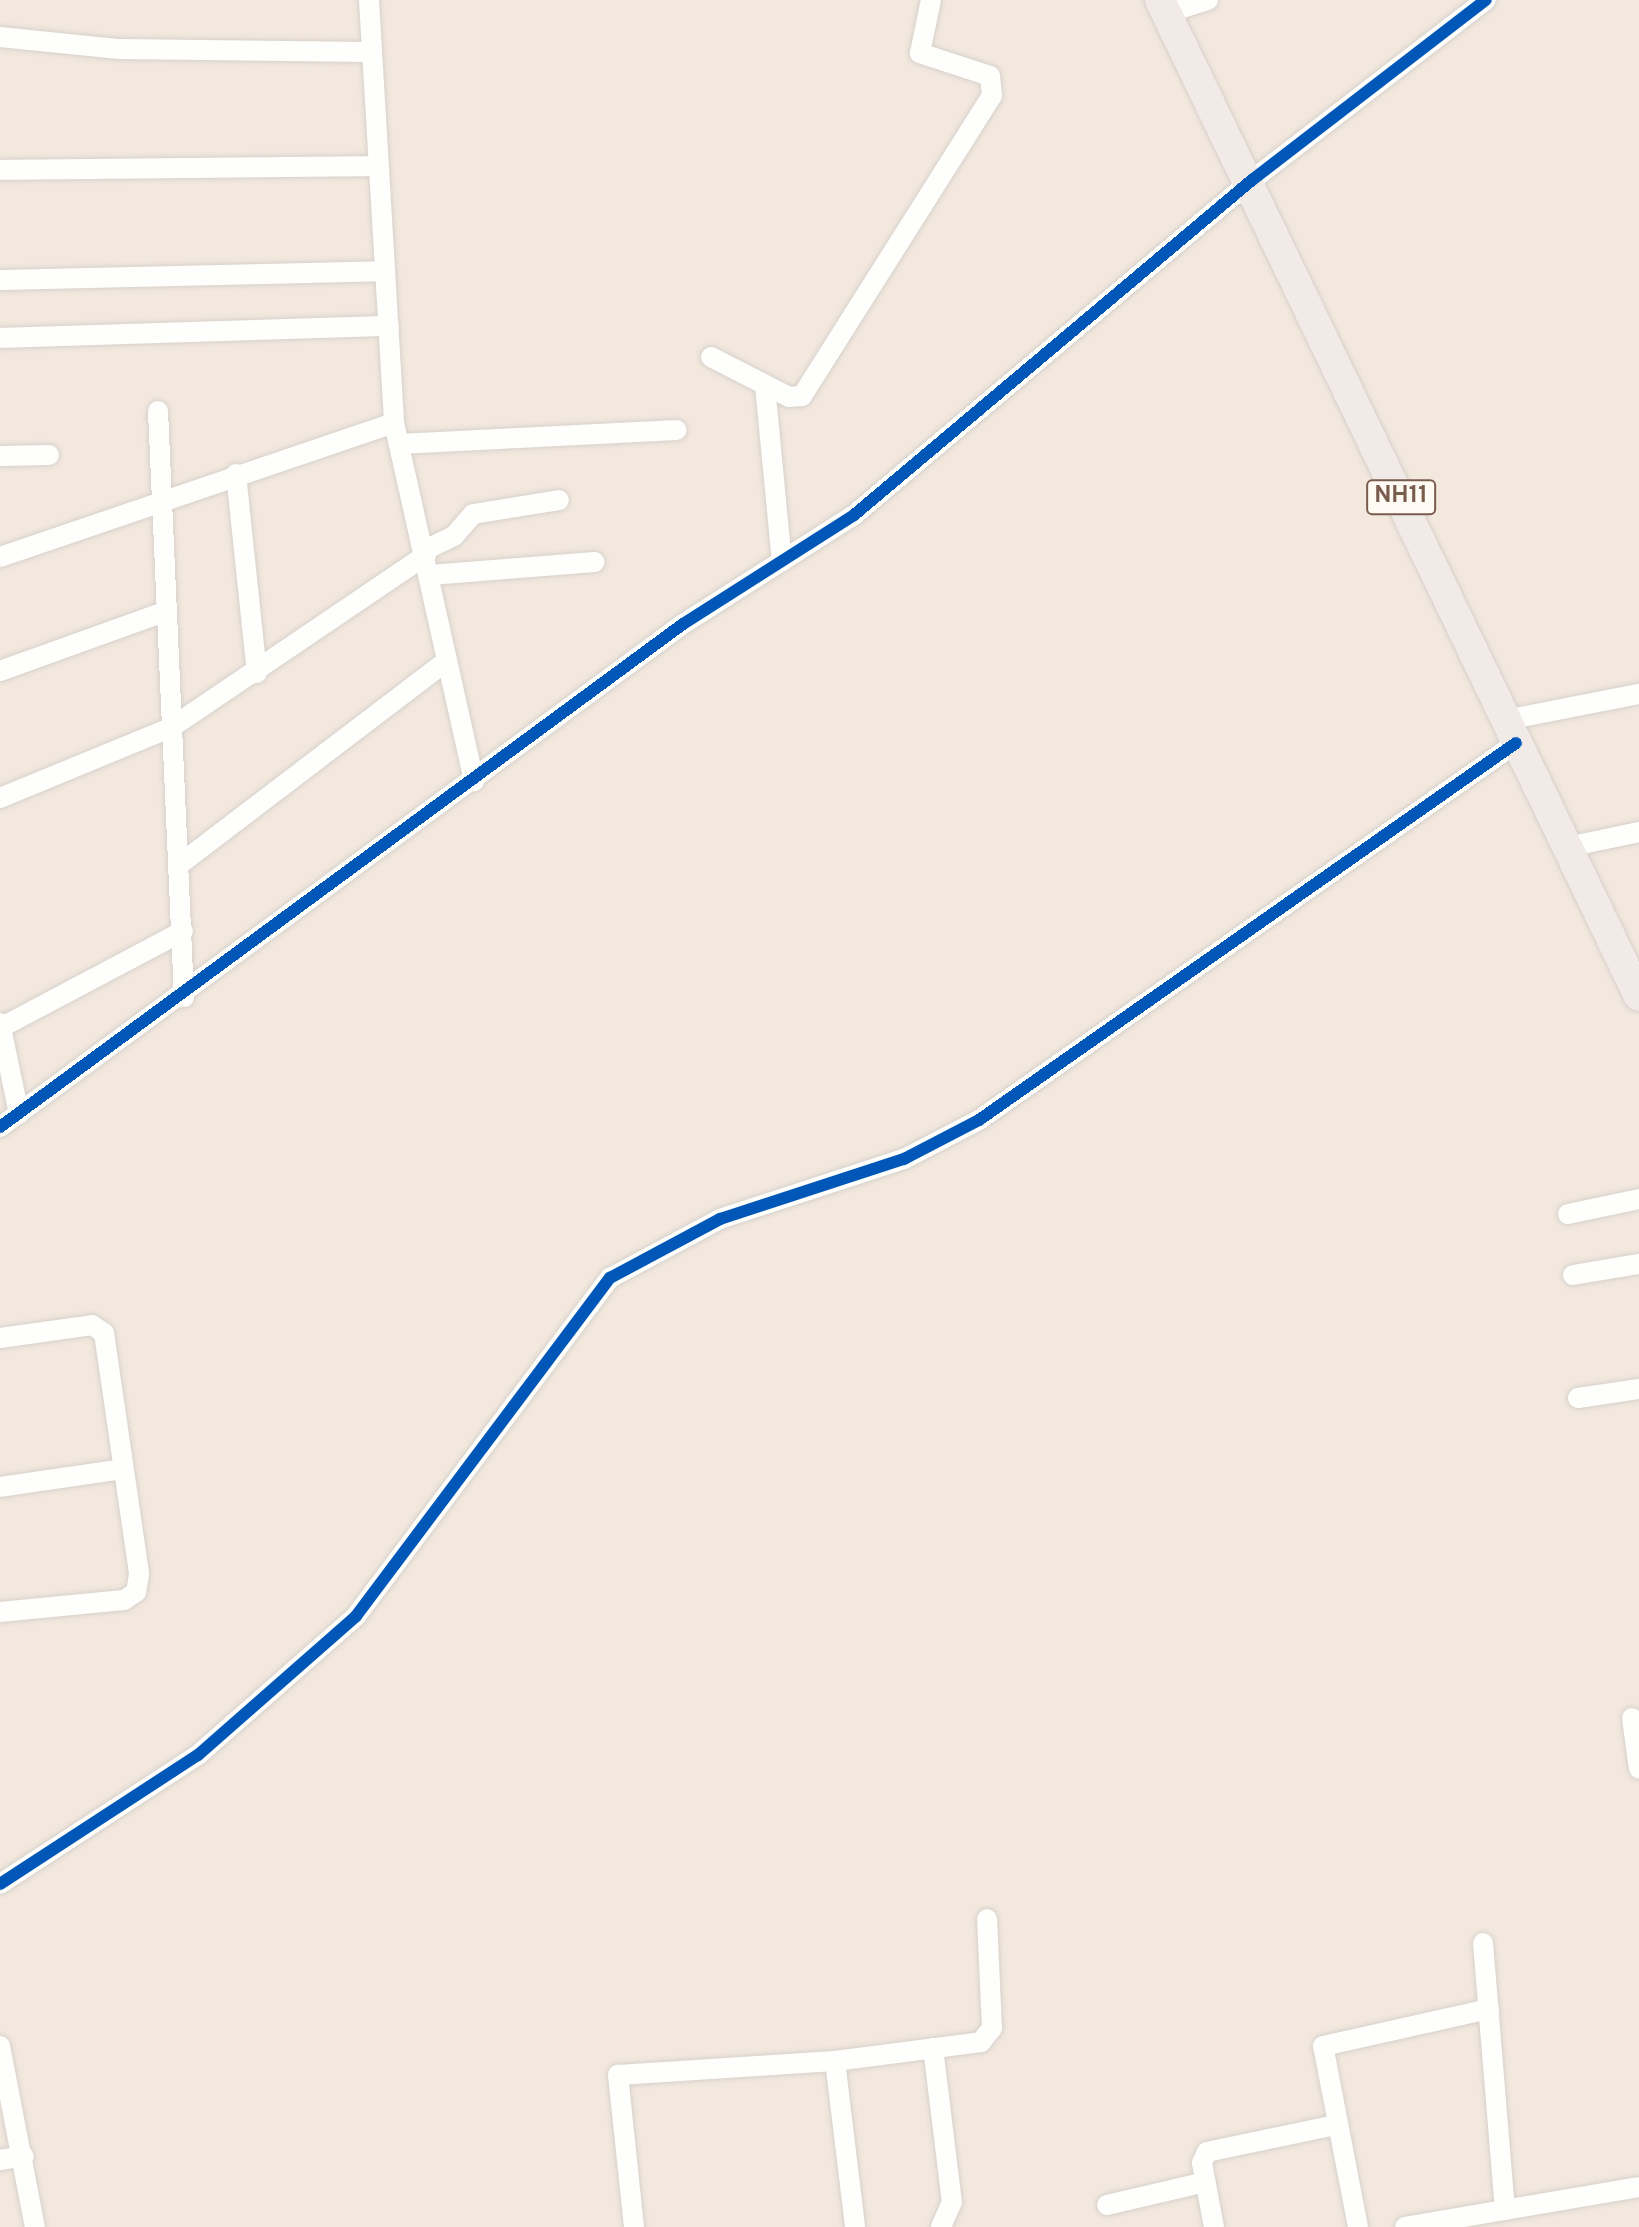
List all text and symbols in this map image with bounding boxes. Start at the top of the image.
road number: NH11 [1365,477,1437,517]

